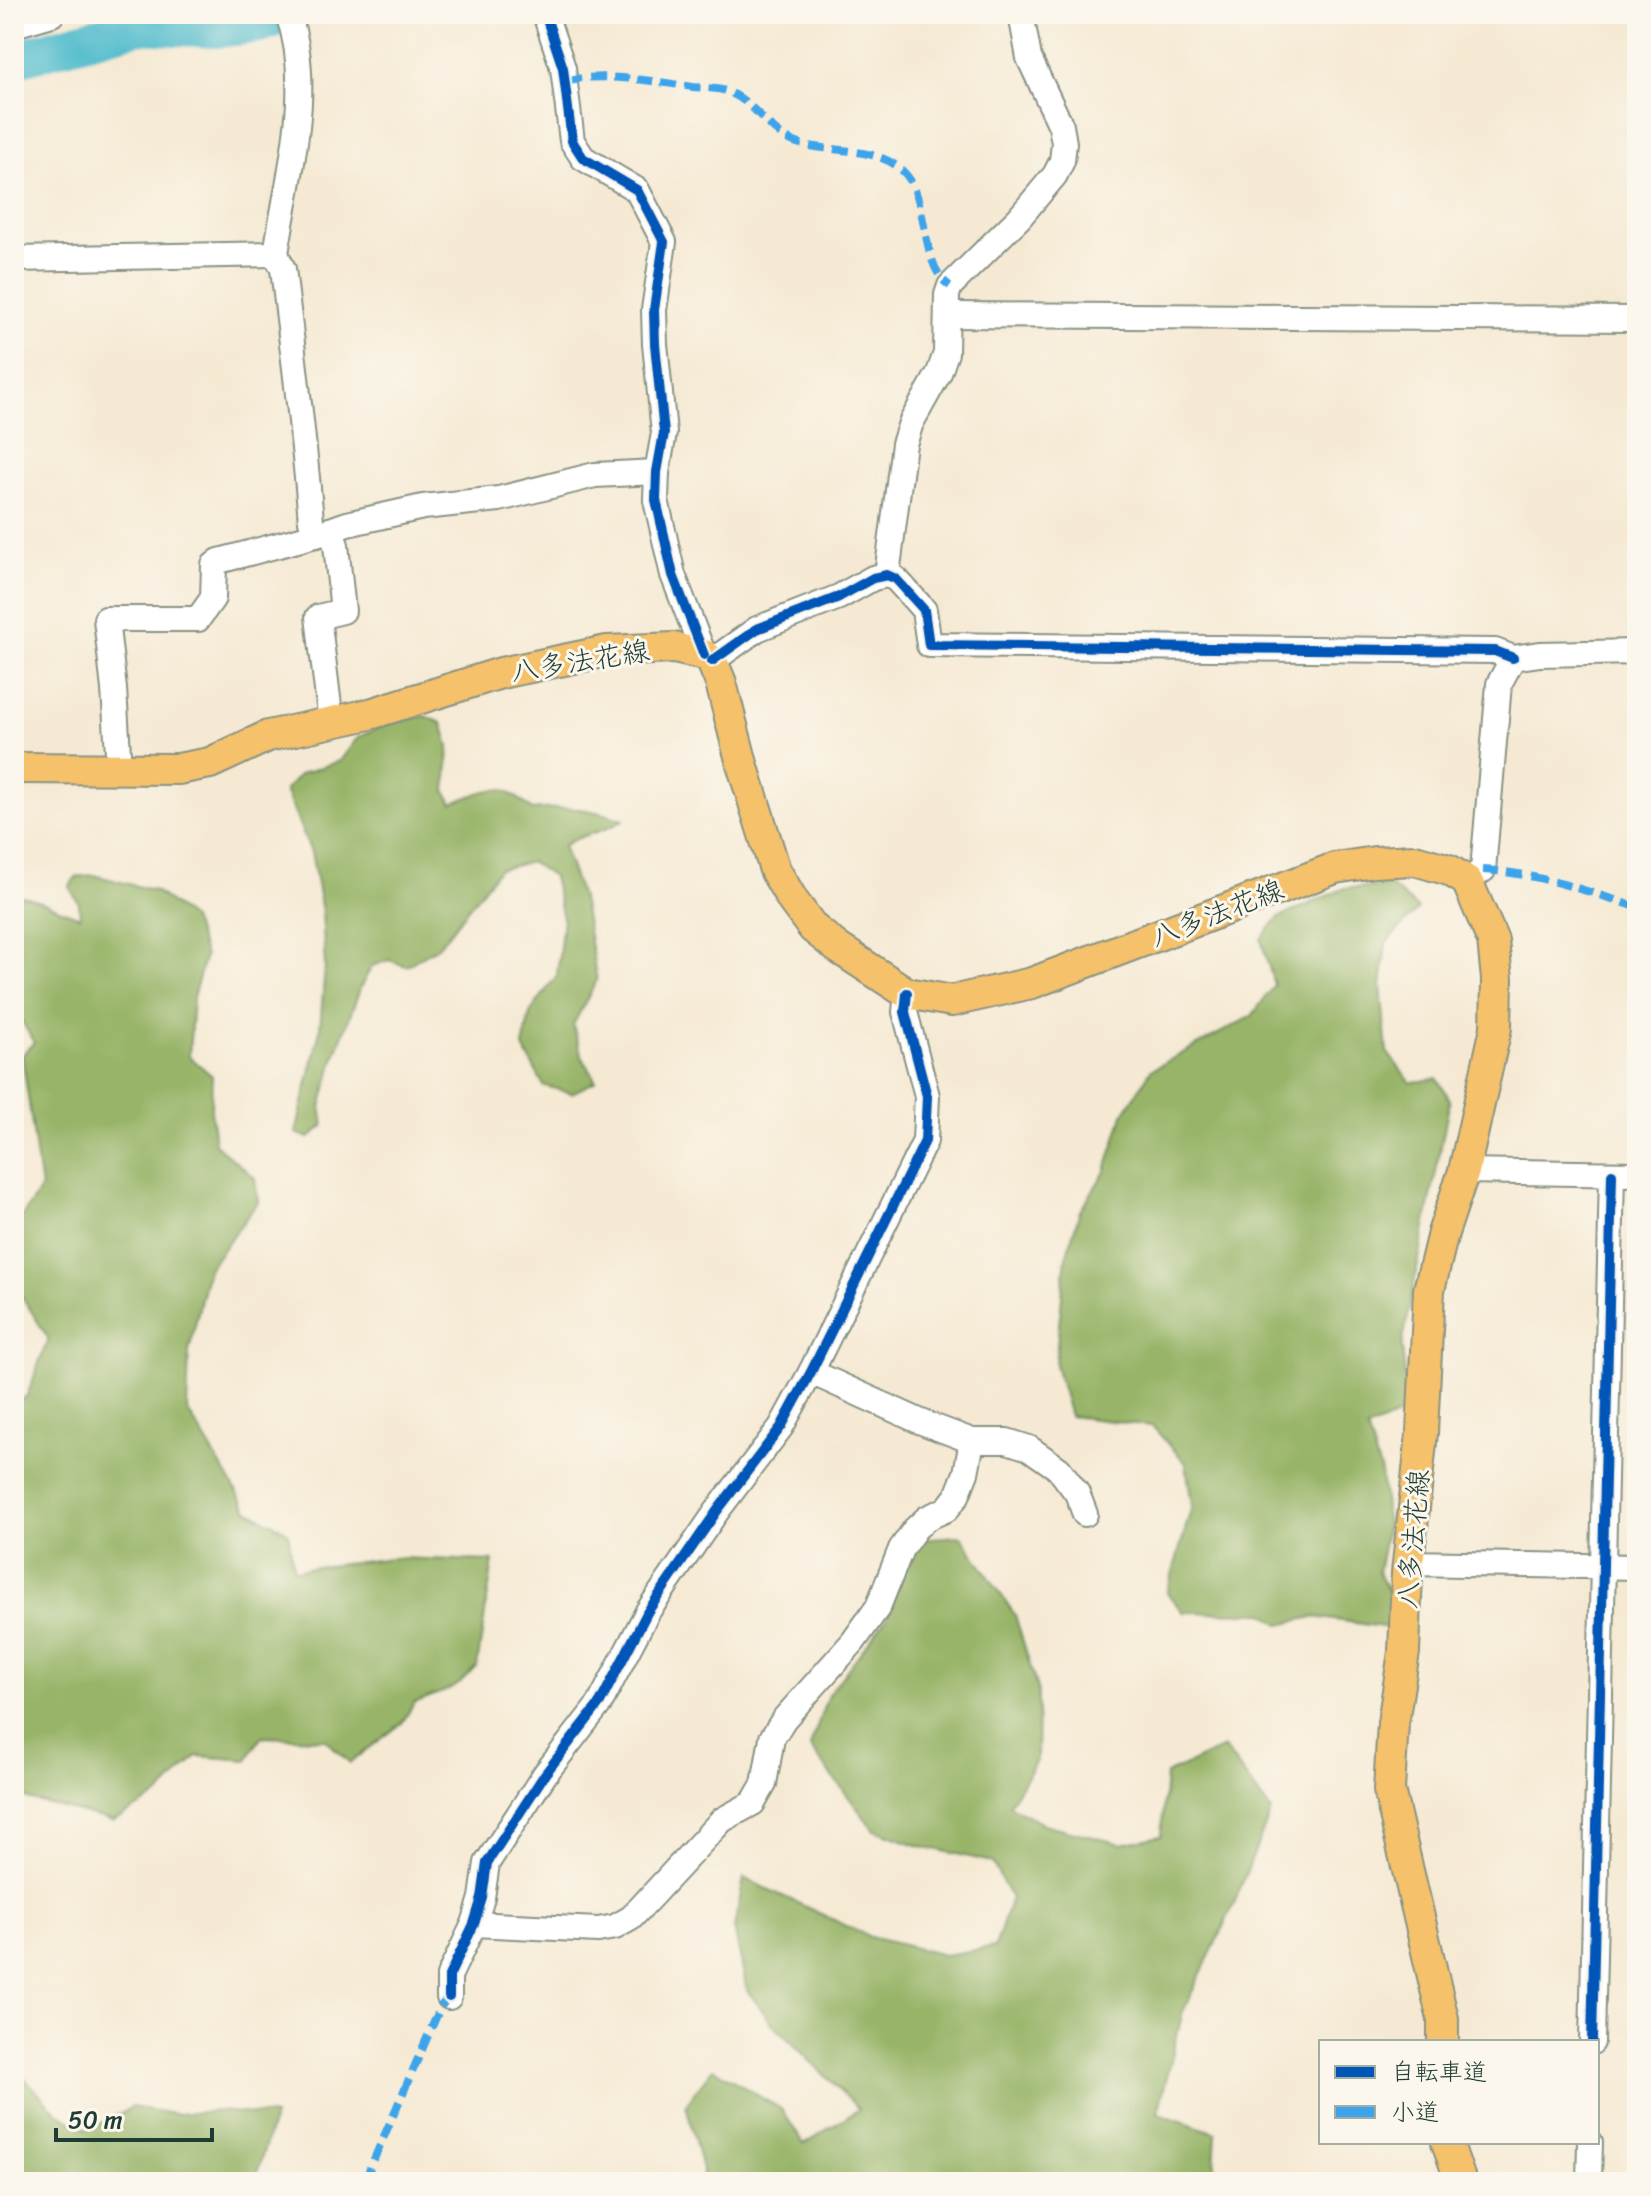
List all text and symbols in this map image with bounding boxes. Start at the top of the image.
street label: 八多法花線 [507,626,653,696]
street label: 八多法花線 [1143,865,1291,961]
street label: 八多法花線 [1382,1467,1444,1611]
legend [1319,2040,1599,2144]
text: 自転車道 [1391,2051,1487,2093]
text: 小道 [1391,2091,1439,2133]
scale bar [56,2092,212,2142]
text: 50 m [68,2099,123,2141]

